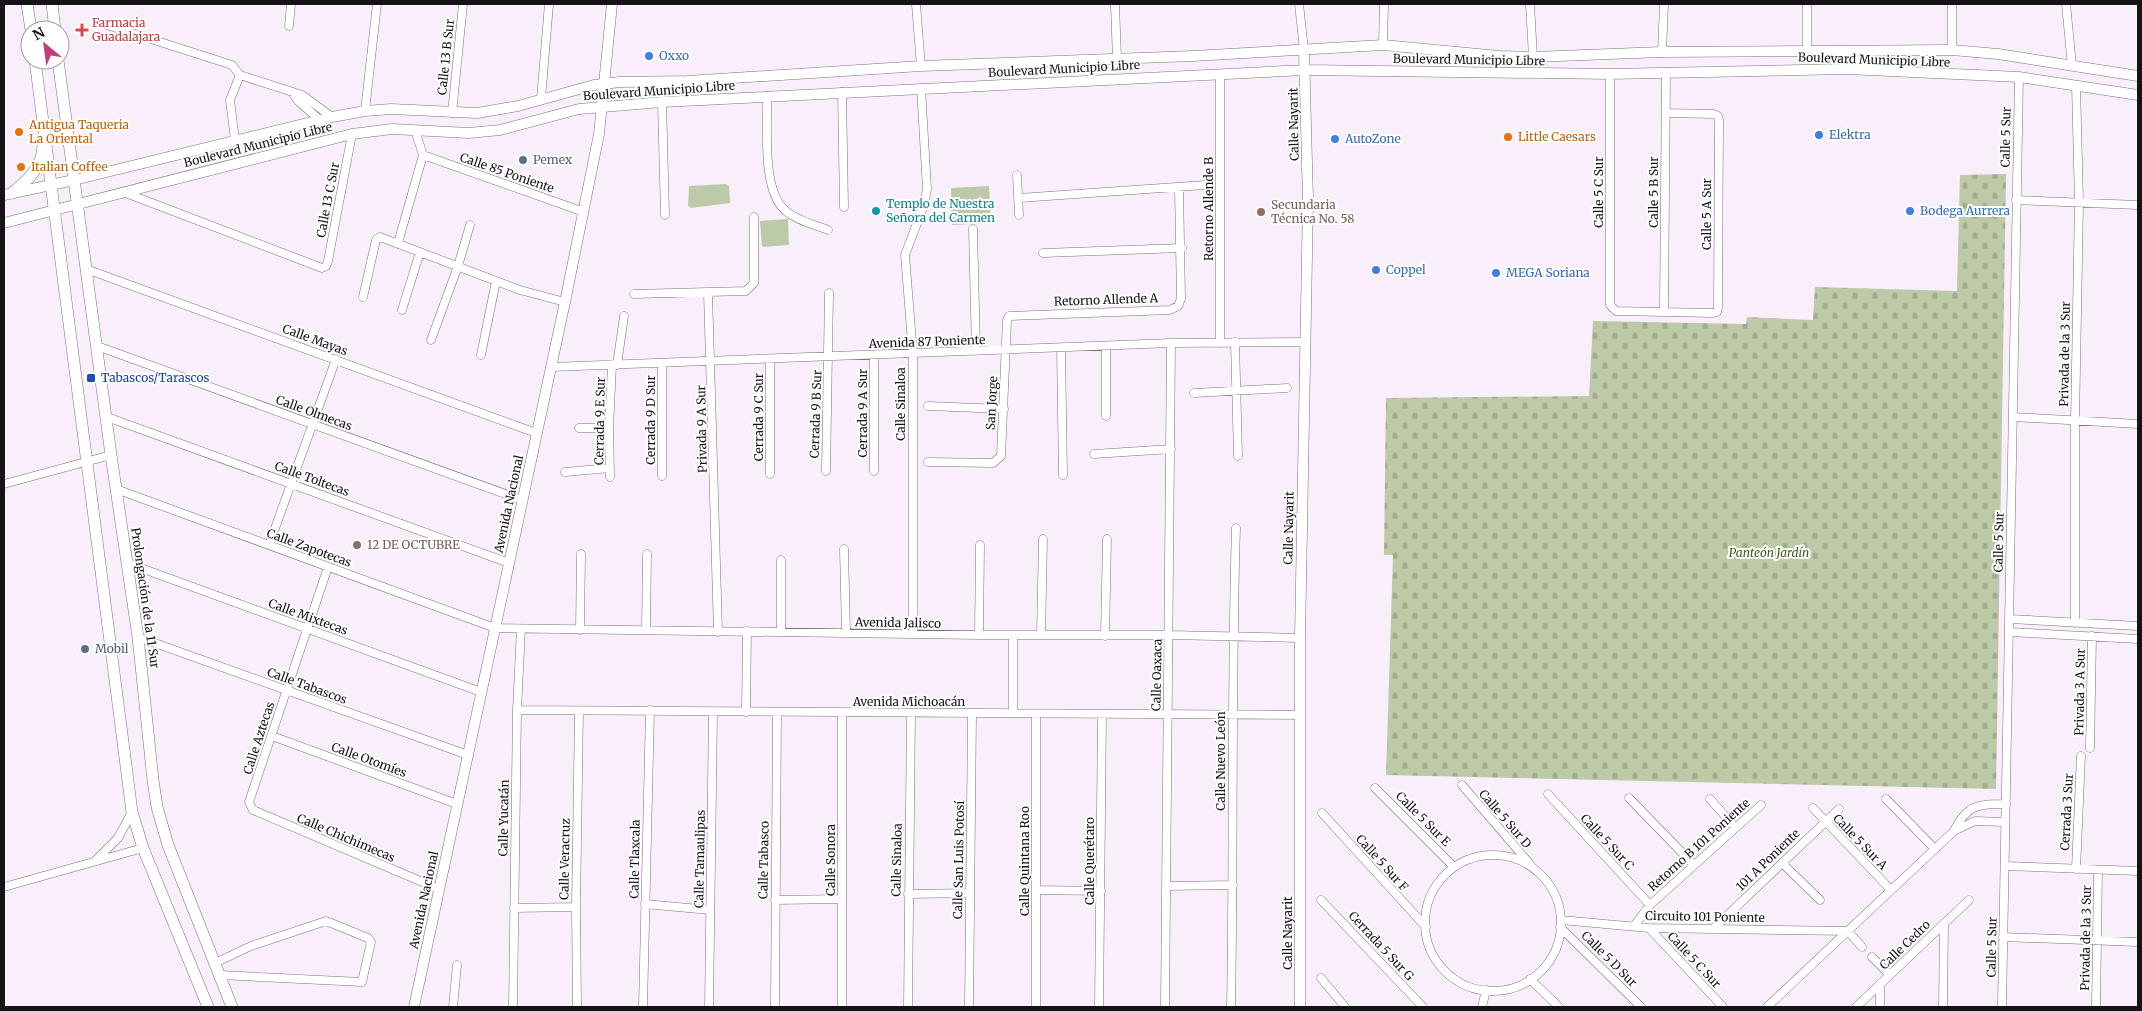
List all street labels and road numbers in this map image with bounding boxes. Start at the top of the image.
street label: Calle 13 B Sur [434,18,457,96]
street label: Boulevard Municipio Libre [1798,49,1950,70]
street label: Boulevard Municipio Libre [1393,51,1545,68]
street label: Boulevard Municipio Libre [988,57,1140,80]
street label: Boulevard Municipio Libre [582,78,735,103]
street label: Calle Nayarit [1285,87,1302,161]
street label: Calle 5 Sur [1997,106,2014,167]
street label: Boulevard Municipio Libre [182,119,334,170]
street label: Calle 85 Poniente [458,149,556,196]
street label: Calle 5 C Sur [1591,156,1606,228]
street label: Calle 5 B Sur [1646,156,1661,228]
street label: Retorno Allende B [1201,157,1216,261]
street label: Calle 13 C Sur [313,160,342,239]
street label: Calle 5 A Sur [1699,177,1714,250]
street label: Retorno Allende A [1054,290,1159,309]
street label: Privada de la 3 Sur [2056,300,2073,407]
street label: Calle Mayas [281,321,350,358]
street label: Avenida 87 Poniente [867,332,986,351]
street label: Calle Sinaloa [893,367,908,441]
street label: Cerrada 9 A Sur [855,368,870,458]
street label: Cerrada 9 B Sur [806,369,825,459]
street label: Cerrada 9 C Sur [751,372,766,461]
street label: Cerrada 9 D Sur [643,375,658,465]
street label: Cerrada 9 E Sur [591,376,608,465]
street label: San Jorge [983,376,1000,430]
street label: Privada 9 A Sur [693,384,710,473]
street label: Calle Olmecas [274,392,354,433]
street label: Avenida Nacional [491,453,526,555]
street label: Calle Toltecas [273,458,352,499]
street label: Calle Nayarit [1280,491,1297,565]
street label: Calle 5 Sur [1990,511,2007,572]
street label: Calle Zapotecas [265,525,354,570]
street label: Prolongación de la 11 Sur [128,527,163,670]
street label: Calle Mixtecas [266,595,350,638]
street label: Avenida Jalisco [854,614,941,631]
street label: Calle Oaxaca [1148,638,1165,711]
street label: Privada 3 A Sur [2071,648,2088,736]
street label: Calle Tabascos [265,664,349,707]
street label: Avenida Michoacán [852,694,965,709]
street label: Calle Aztecas [240,700,277,776]
street label: Calle Nuevo León [1213,711,1228,811]
street label: Calle Otomíes [329,739,409,780]
street label: Cerrada 3 Sur [2057,772,2076,851]
street label: Calle Yucatán [495,779,512,857]
street label: Calle 5 Sur D [1476,786,1535,851]
street label: Calle 5 Sur E [1393,788,1454,849]
street label: Retorno B 101 Poniente [1645,795,1753,894]
street label: Calle San Luis Potosí [950,799,967,919]
street label: Calle Quintana Roo [1017,806,1032,916]
street label: Calle Chichimecas [295,810,398,865]
street label: Calle Tamaulipas [691,810,708,908]
street label: Calle 5 Sur C [1578,810,1637,873]
street label: Calle 5 Sur A [1830,811,1891,873]
street label: Calle Querétaro [1082,817,1097,905]
street label: Calle Veracruz [556,818,573,900]
street label: Calle Tlaxcala [626,819,643,899]
street label: Calle Tabasco [755,821,772,899]
street label: Calle Sinaloa [888,823,905,897]
street label: Calle Sonora [823,824,838,896]
street label: 101 A Poniente [1733,825,1803,894]
street label: Calle 5 Sur F [1353,831,1412,894]
street label: Avenida Nacional [406,849,441,951]
street label: Privada de la 3 Sur [2077,884,2094,991]
street label: Calle Nayarit [1280,896,1295,970]
street label: Cerrada 5 Sur G [1346,908,1417,984]
street label: Circuito 101 Poniente [1645,908,1765,925]
street label: Calle 5 Sur [1983,916,2000,977]
street label: Calle Cedro [1876,917,1933,972]
street label: Calle 5 D Sur [1578,928,1641,990]
street label: Calle 5 C Sur [1665,928,1725,991]

